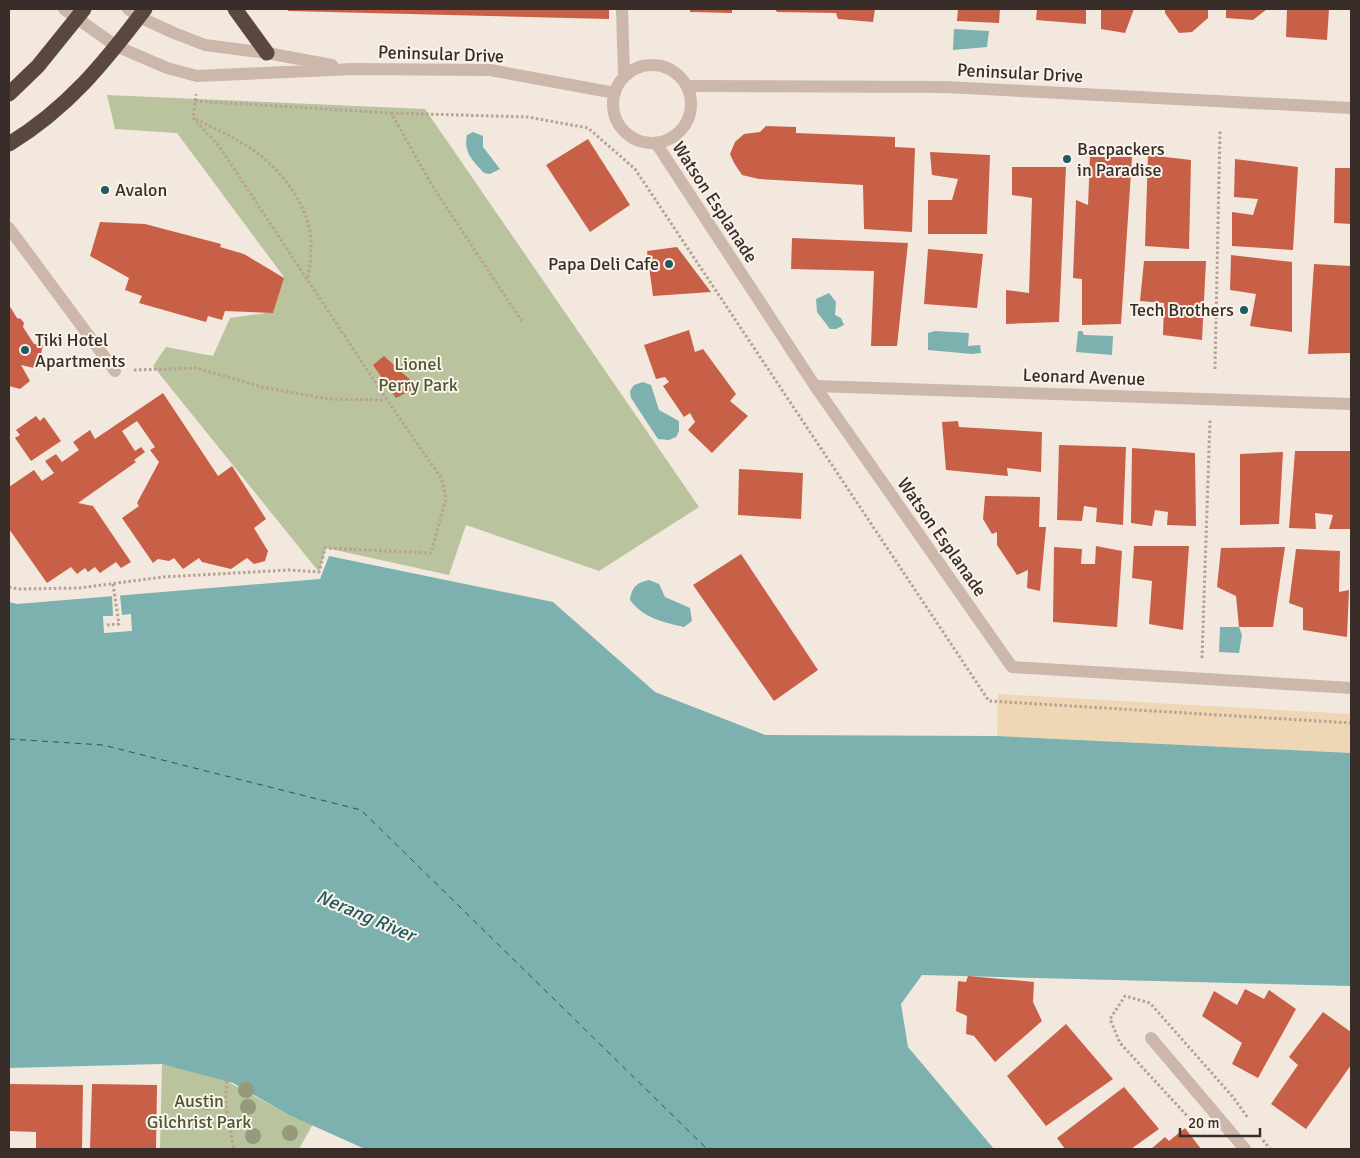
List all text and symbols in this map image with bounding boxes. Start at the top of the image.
street label: Peninsular Drive [378,41,504,67]
street label: Peninsular Drive [956,59,1084,87]
street label: Watson Esplanade [668,137,762,267]
place label: Bacpackers in Paradise [1077,138,1165,181]
marker: Bacpackers in Paradise [1061,153,1073,165]
place label: Avalon [115,179,167,201]
marker: Avalon [99,184,111,196]
place label: Papa Deli Cafe [548,253,659,275]
marker: Papa Deli Cafe [663,258,675,270]
place label: Tech Brothers [1130,299,1234,321]
marker: Tech Brothers [1238,304,1250,316]
place label: Tiki Hotel Apartments [35,329,125,372]
marker: Tiki Hotel Apartments [19,344,31,356]
park label: Lionel Perry Park [378,353,458,396]
street label: Leonard Avenue [1022,364,1146,390]
street label: Watson Esplanade [893,473,991,601]
water label: Nerang River [313,884,421,949]
park label: Austin Gilchrist Park [147,1090,251,1133]
scale bar [1180,1106,1260,1138]
text: 20 m [1188,1114,1219,1132]

